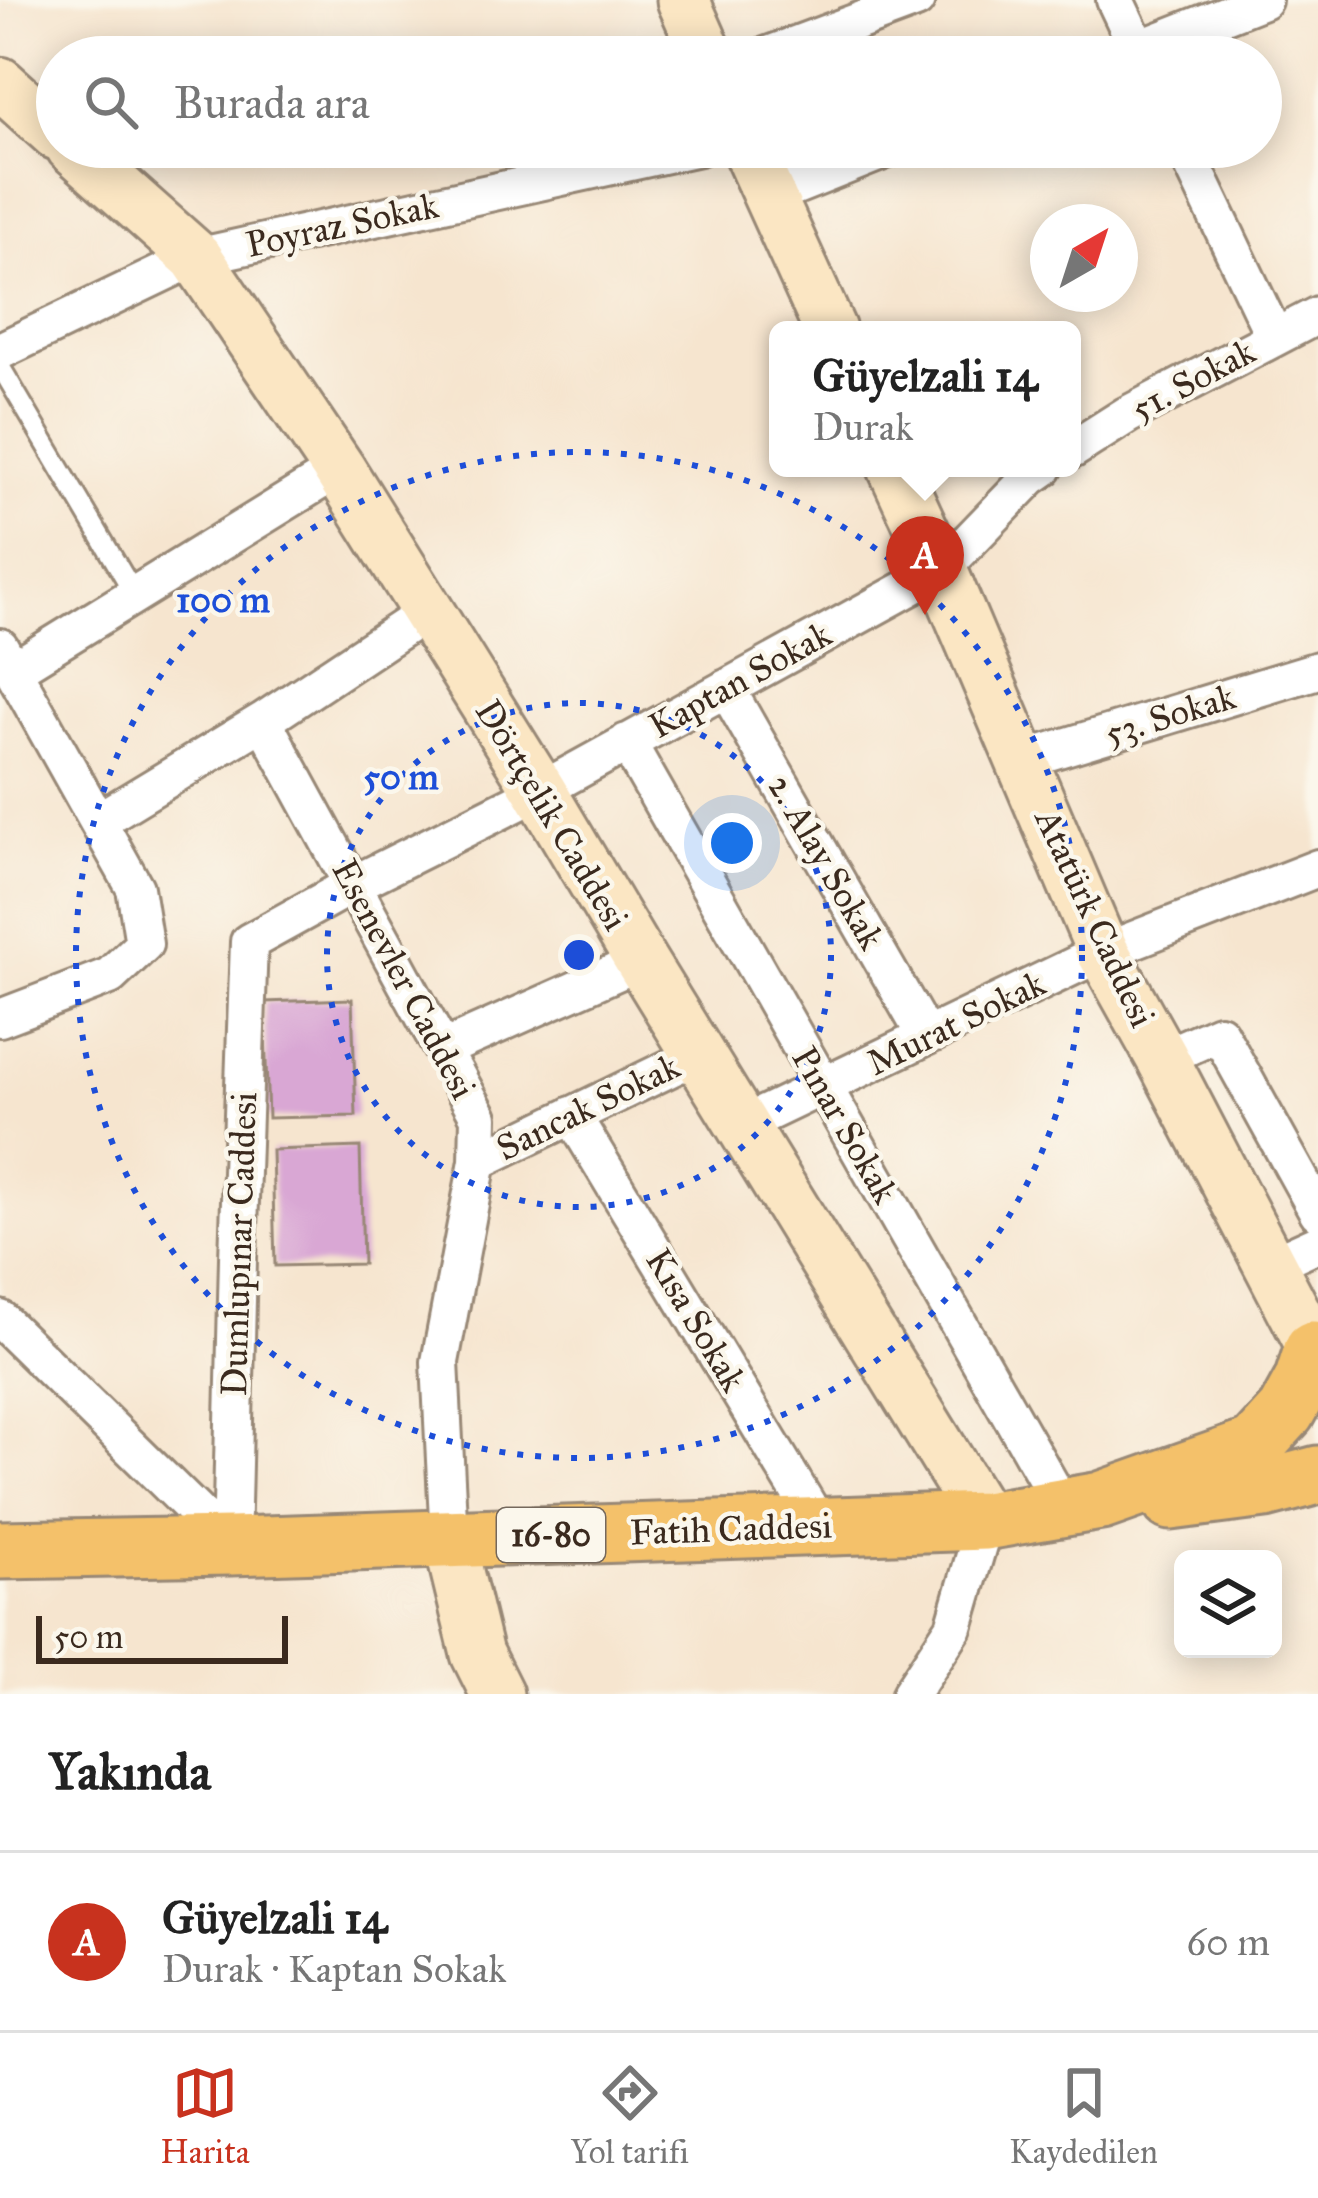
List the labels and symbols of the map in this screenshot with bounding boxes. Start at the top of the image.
street label: Poyraz Sokak [242,183,442,267]
north arrow [1030,204,1138,312]
street label: 51. Sokak [1124,329,1263,431]
pin: A [886,516,964,615]
text: 100 m [176,578,271,622]
street label: Kaptan Sokak [641,612,839,748]
street label: 53. Sokak [1100,674,1241,756]
street label: Dörtçelik Caddesi [466,692,638,938]
text: 50 m [363,755,440,799]
street label: 2. Alay Sokak [758,767,894,958]
street label: Atatürk Caddesi [1024,800,1165,1034]
your location [702,813,762,873]
street label: Esenevler Caddesi [322,852,486,1107]
centre of rings [558,934,600,976]
street label: Murat Sokak [860,961,1052,1085]
street label: Pınar Sokak [782,1039,908,1212]
street label: Sancak Sokak [489,1044,687,1170]
street label: Dumlupınar Caddesi [212,1091,266,1397]
street label: Kısa Sokak [636,1240,756,1400]
street label: Fatih Caddesi [629,1503,833,1555]
road number: 16-80 [497,1508,605,1562]
scale bar [36,1610,288,1663]

